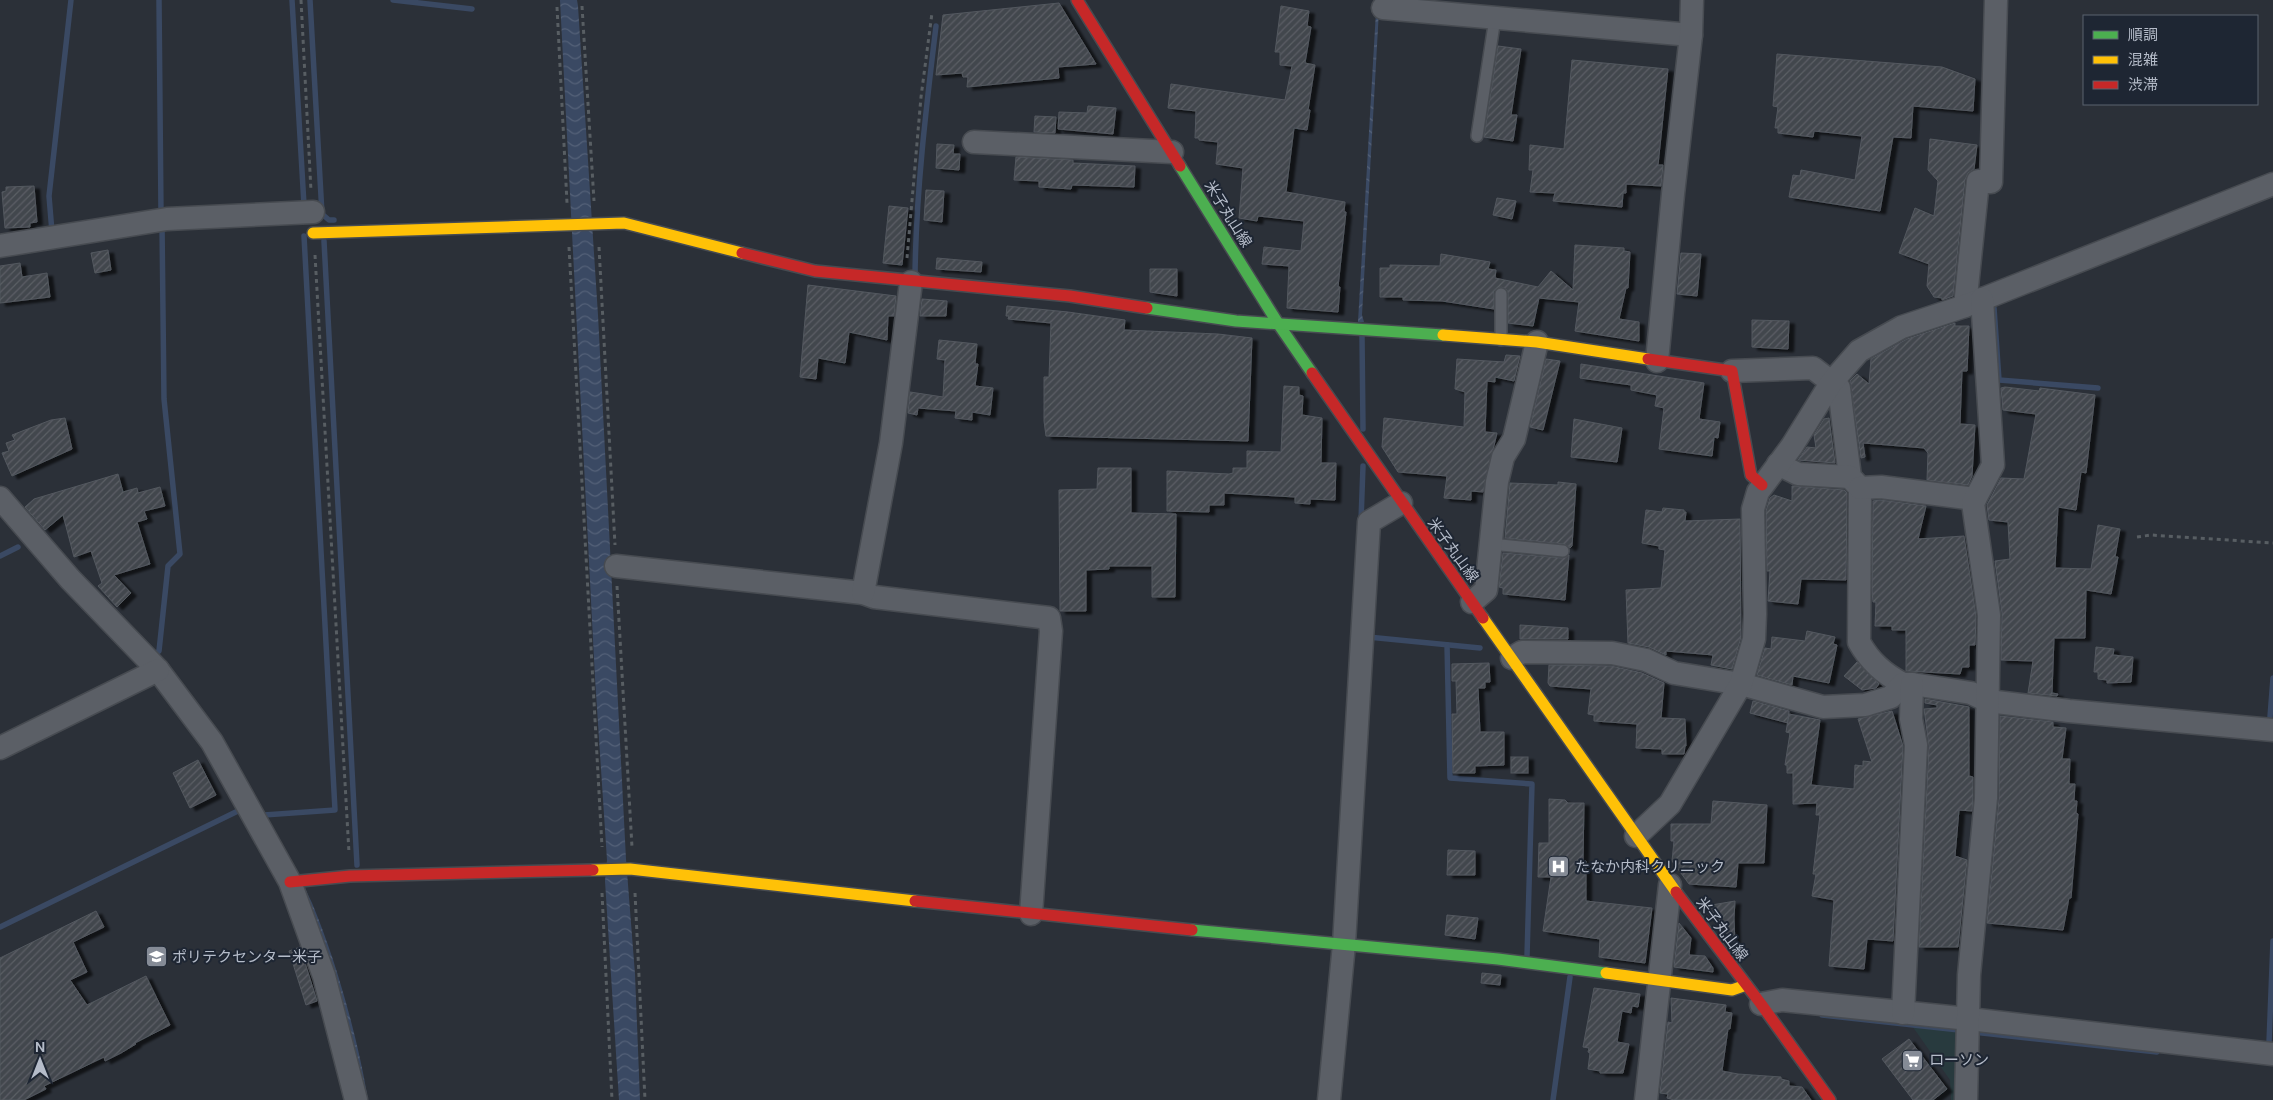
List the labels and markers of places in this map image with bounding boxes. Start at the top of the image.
hospital icon: たなか内科クリニック [1547,855,1571,879]
place label: たなか内科クリニック [1575,857,1725,877]
school or university icon: ポリテクセンター米子 [144,945,168,969]
place label: ポリテクセンター米子 [172,947,322,967]
supermarket icon: ローソン [1901,1048,1925,1072]
place label: ローソン [1929,1050,1989,1070]

